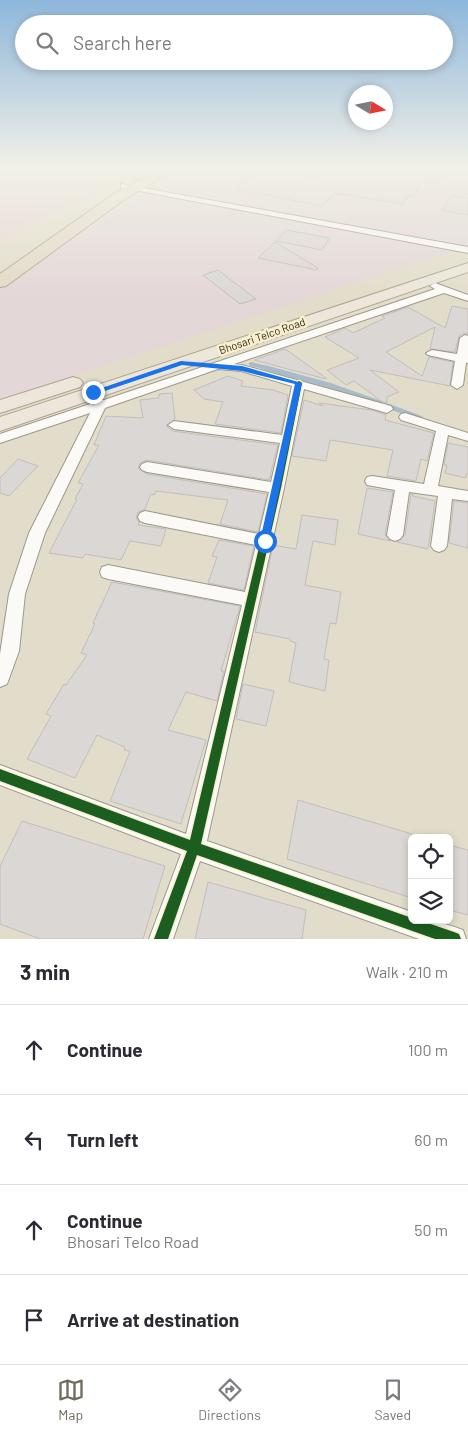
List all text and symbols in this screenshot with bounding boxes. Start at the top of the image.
search box [15,15,453,70]
icon: search [33,29,61,57]
text: Search here [73,31,172,54]
north arrow [348,85,393,130]
street label: Bhosari Telco Road [217,315,307,356]
route end [82,381,105,404]
route start [254,530,277,553]
map controls [408,834,453,924]
button: locate [408,834,453,879]
button: layers [408,879,453,924]
text: 3 min [20,959,70,984]
text: Walk · 210 m [366,962,448,981]
icon: ahead [20,1036,48,1064]
text: Continue [67,1038,143,1061]
text: 100 m [408,1040,448,1059]
icon: left [20,1126,48,1154]
text: Turn left [67,1128,138,1151]
text: 60 m [414,1130,448,1149]
text: Continue [67,1209,143,1232]
icon: ahead [20,1216,48,1244]
text: 50 m [414,1220,448,1239]
text: Bhosari Telco Road [67,1232,199,1251]
icon: arrive [20,1306,48,1334]
text: Arrive at destination [67,1308,239,1331]
tab: Map [57,1376,85,1423]
tab: Directions [198,1376,261,1423]
tab: Saved [374,1376,411,1423]

